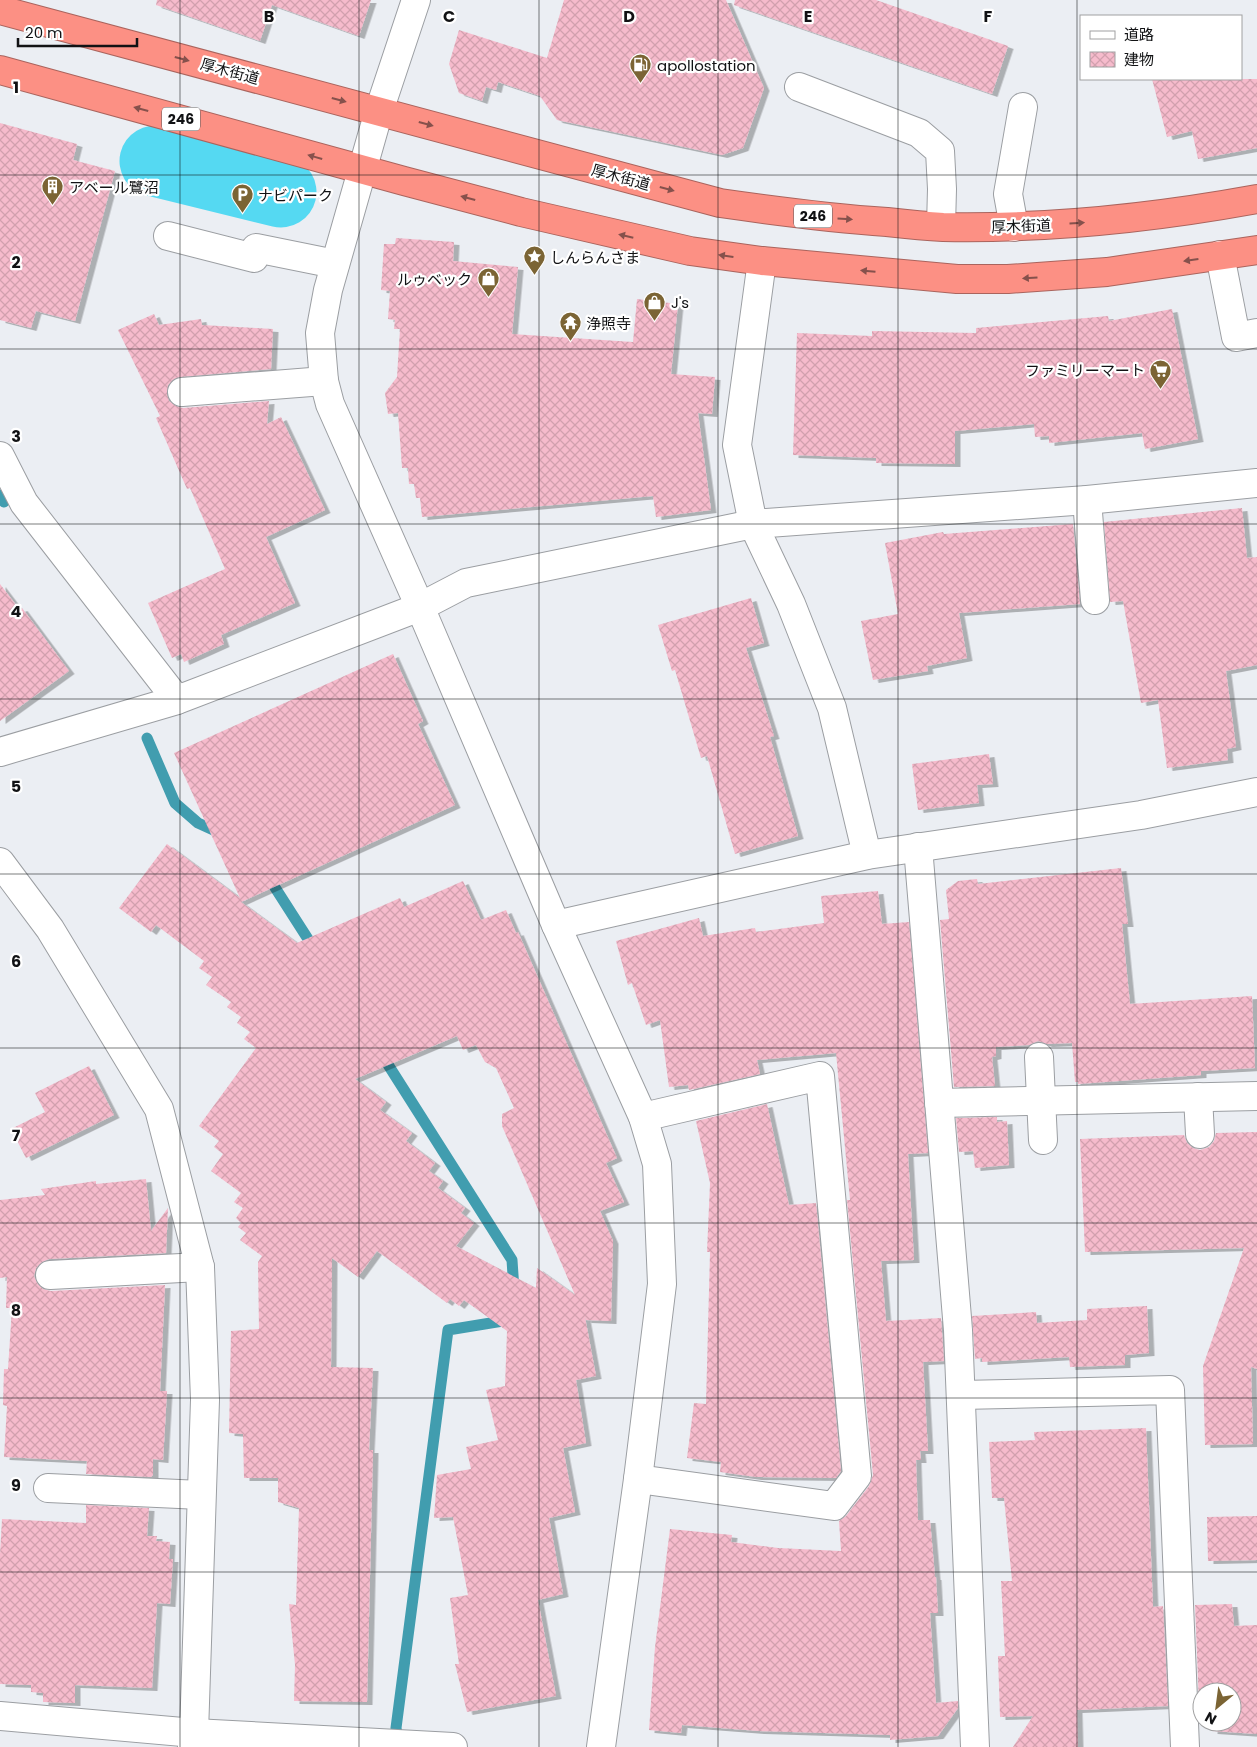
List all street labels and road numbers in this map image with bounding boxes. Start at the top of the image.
street label: 厚木街道 [198,53,262,89]
road number: 246 [162,108,200,130]
street label: 厚木街道 [589,159,653,195]
road number: 246 [794,205,832,228]
street label: 厚木街道 [991,214,1051,238]

